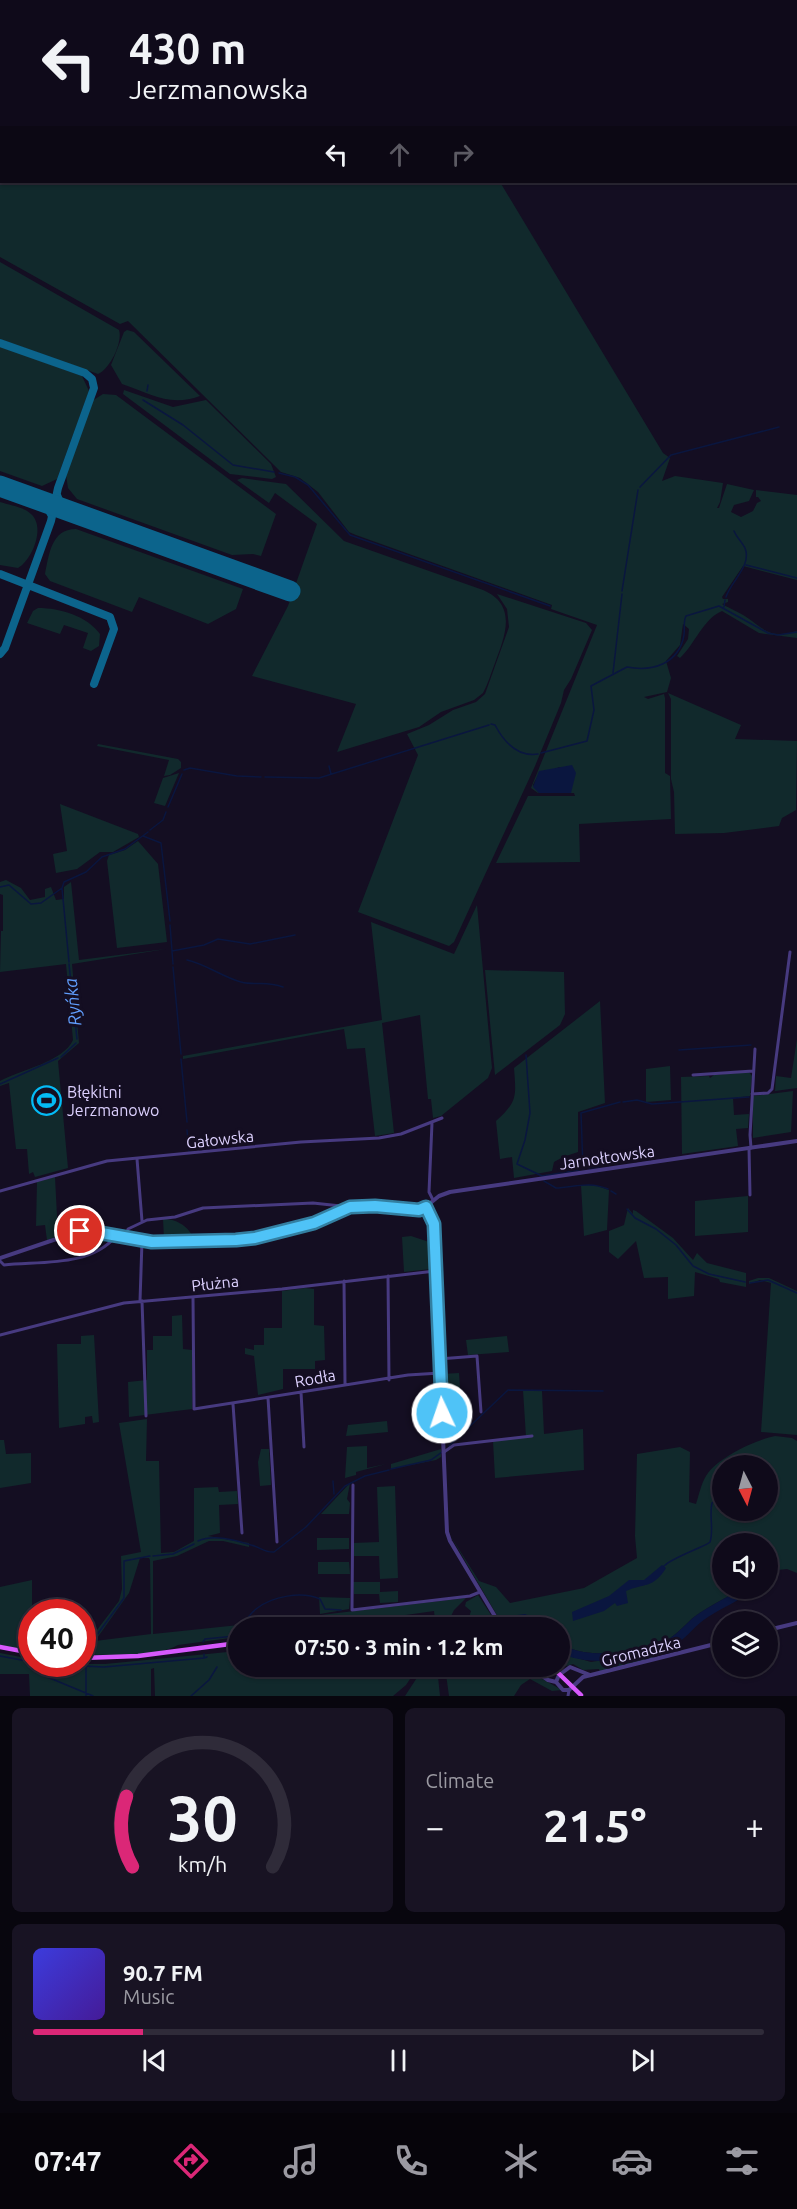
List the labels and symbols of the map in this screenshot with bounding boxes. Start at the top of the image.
water label: Ryńka [60,977,84,1027]
place label: Błękitni Jerzmanowo [67,1083,159,1119]
sports icon: Błękitni Jerzmanowo [30,1085,62,1117]
street label: Gałowska [185,1126,255,1152]
street label: Jarnołtowska [558,1141,656,1173]
pin [54,1205,105,1256]
street label: Płużna [190,1272,240,1294]
street label: Rodła [293,1366,337,1390]
position arrow [410,1381,474,1445]
north arrow [712,1455,778,1521]
speed limit sign: 40 [18,1599,96,1677]
street label: Gromadzka [599,1632,683,1670]

